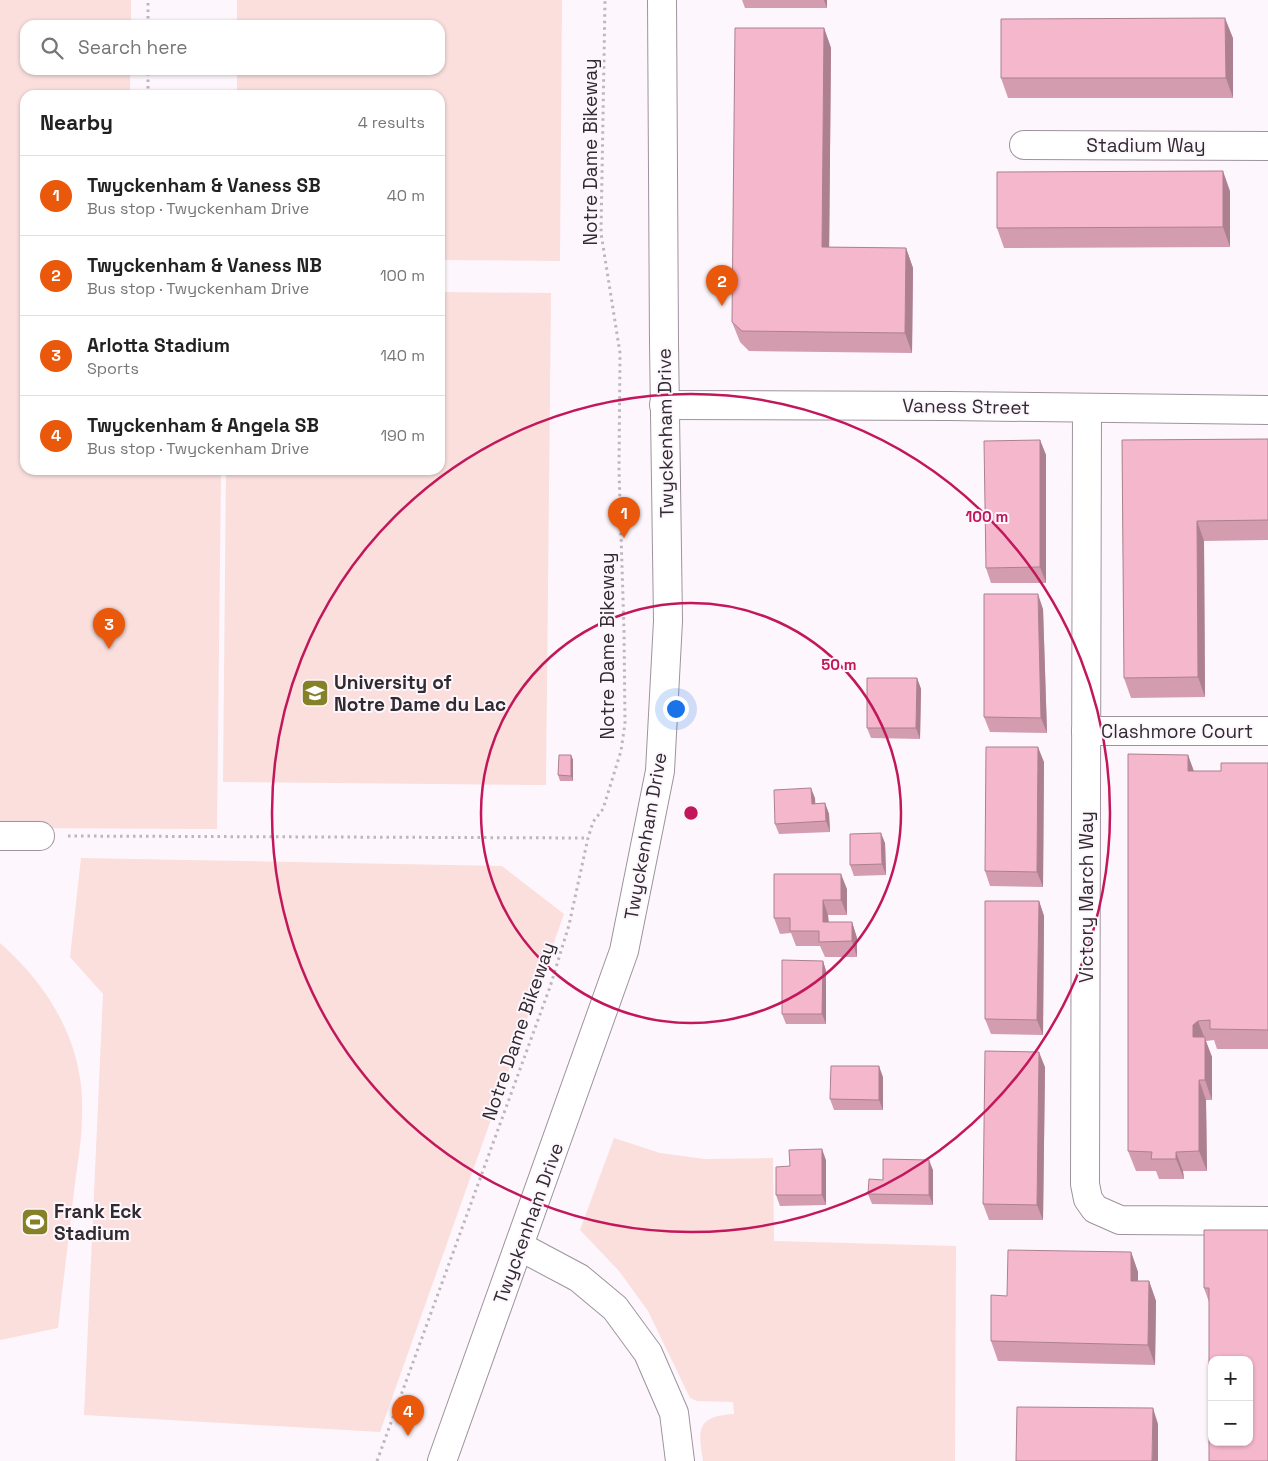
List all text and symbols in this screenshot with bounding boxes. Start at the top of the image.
search box [20,20,445,75]
icon: search [38,34,66,62]
text: Search here [78,35,188,60]
street label: Notre Dame Bikeway [578,58,603,246]
text: Nearby [40,109,113,136]
text: 4 results [358,112,425,133]
street label: Stadium Way [1086,133,1206,158]
text: Twyckenham & Vaness SB [87,173,321,198]
text: 1 [52,185,60,206]
text: 40 m [387,185,425,206]
text: Bus stop · Twyckenham Drive [87,198,309,219]
text: Twyckenham & Vaness NB [87,253,322,278]
text: 2 [51,265,61,286]
text: 100 m [380,265,425,286]
pin: 2 [706,265,738,306]
text: Bus stop · Twyckenham Drive [87,278,309,299]
text: Arlotta Stadium [87,333,230,358]
text: 3 [51,345,61,366]
text: 140 m [380,345,425,366]
street label: Twyckenham Drive [652,348,679,518]
text: Sports [87,358,139,379]
street label: Vaness Street [902,393,1030,420]
text: Twyckenham & Angela SB [87,413,319,438]
text: 4 [51,425,61,446]
text: 190 m [380,425,425,446]
text: Bus stop · Twyckenham Drive [87,438,309,459]
pin: 1 [608,497,640,538]
text: 100 m [966,507,1008,526]
street label: Notre Dame Bikeway [595,552,620,740]
pin: 3 [93,608,125,649]
text: 50 m [821,655,857,674]
place label: University of Notre Dame du Lac [334,670,506,717]
school or university icon: University of Notre Dame du Lac [300,678,330,708]
your location [663,696,689,722]
street label: Clashmore Court [1101,719,1253,744]
street label: Twyckenham Drive [618,750,673,922]
centre of rings [682,804,700,822]
street label: Victory March Way [1074,811,1099,983]
street label: Notre Dame Bikeway [476,939,561,1124]
street label: Twyckenham Drive [488,1139,569,1307]
place label: Frank Eck Stadium [54,1199,142,1246]
sports icon: Frank Eck Stadium [20,1207,50,1237]
map controls [1208,1356,1253,1446]
button: + [1208,1356,1253,1401]
pin: 4 [392,1395,424,1436]
button: − [1208,1401,1253,1446]

